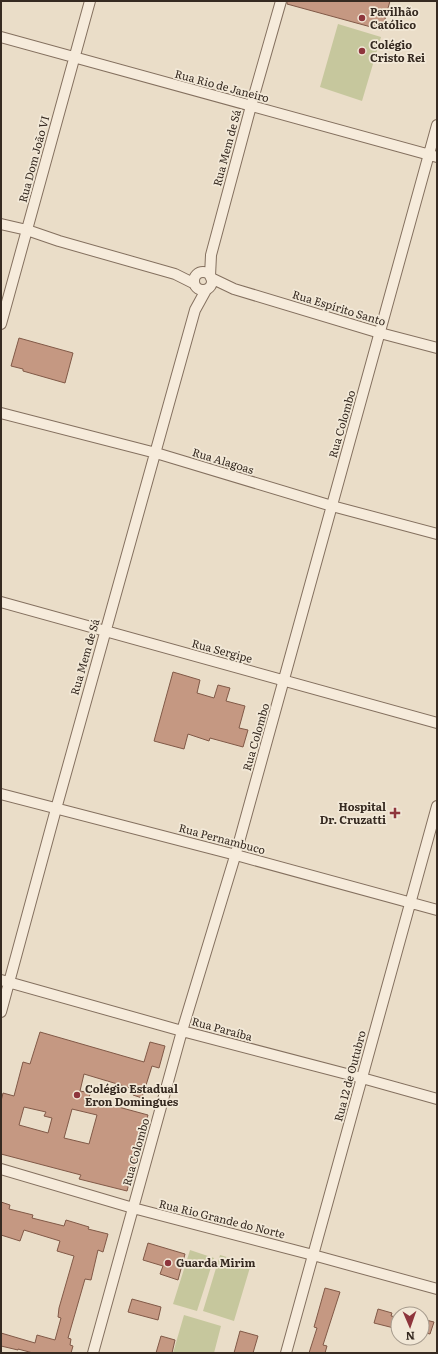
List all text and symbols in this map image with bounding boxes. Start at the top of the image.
place label: Pavilhão Católico [370,3,419,32]
marker: Pavilhão Católico [357,13,367,23]
place label: Colégio Cristo Rei [370,36,425,65]
marker: Colégio Cristo Rei [357,46,367,56]
street label: Rua Rio de Janeiro [173,65,271,105]
street label: Rua Mem de Sá [208,108,244,188]
street label: Rua Dom João VI [14,113,52,204]
street label: Rua Espírito Santo [291,285,388,329]
street label: Rua Colombo [324,388,358,460]
street label: Rua Alagoas [191,443,256,477]
street label: Rua Mem de Sá [65,617,103,697]
street label: Rua Sergipe [190,634,255,666]
street label: Rua Colombo [238,701,272,773]
place label: Hospital Dr. Cruzatti [320,798,386,827]
marker: Hospital Dr. Cruzatti [389,807,401,819]
street label: Rua Pernambuco [177,819,267,857]
street label: Rua Paraíba [190,1012,254,1044]
street label: Rua 12 de Outubro [329,1028,369,1123]
place label: Colégio Estadual Eron Domingues [85,1080,179,1109]
marker: Colégio Estadual Eron Domingues [72,1090,82,1100]
street label: Rua Colombo [118,1116,152,1188]
street label: Rua Rio Grande do Norte [158,1195,287,1242]
place label: Guarda Mirim [176,1254,256,1270]
marker: Guarda Mirim [163,1258,173,1268]
north arrow [390,1306,430,1346]
text: N [405,1329,415,1345]

